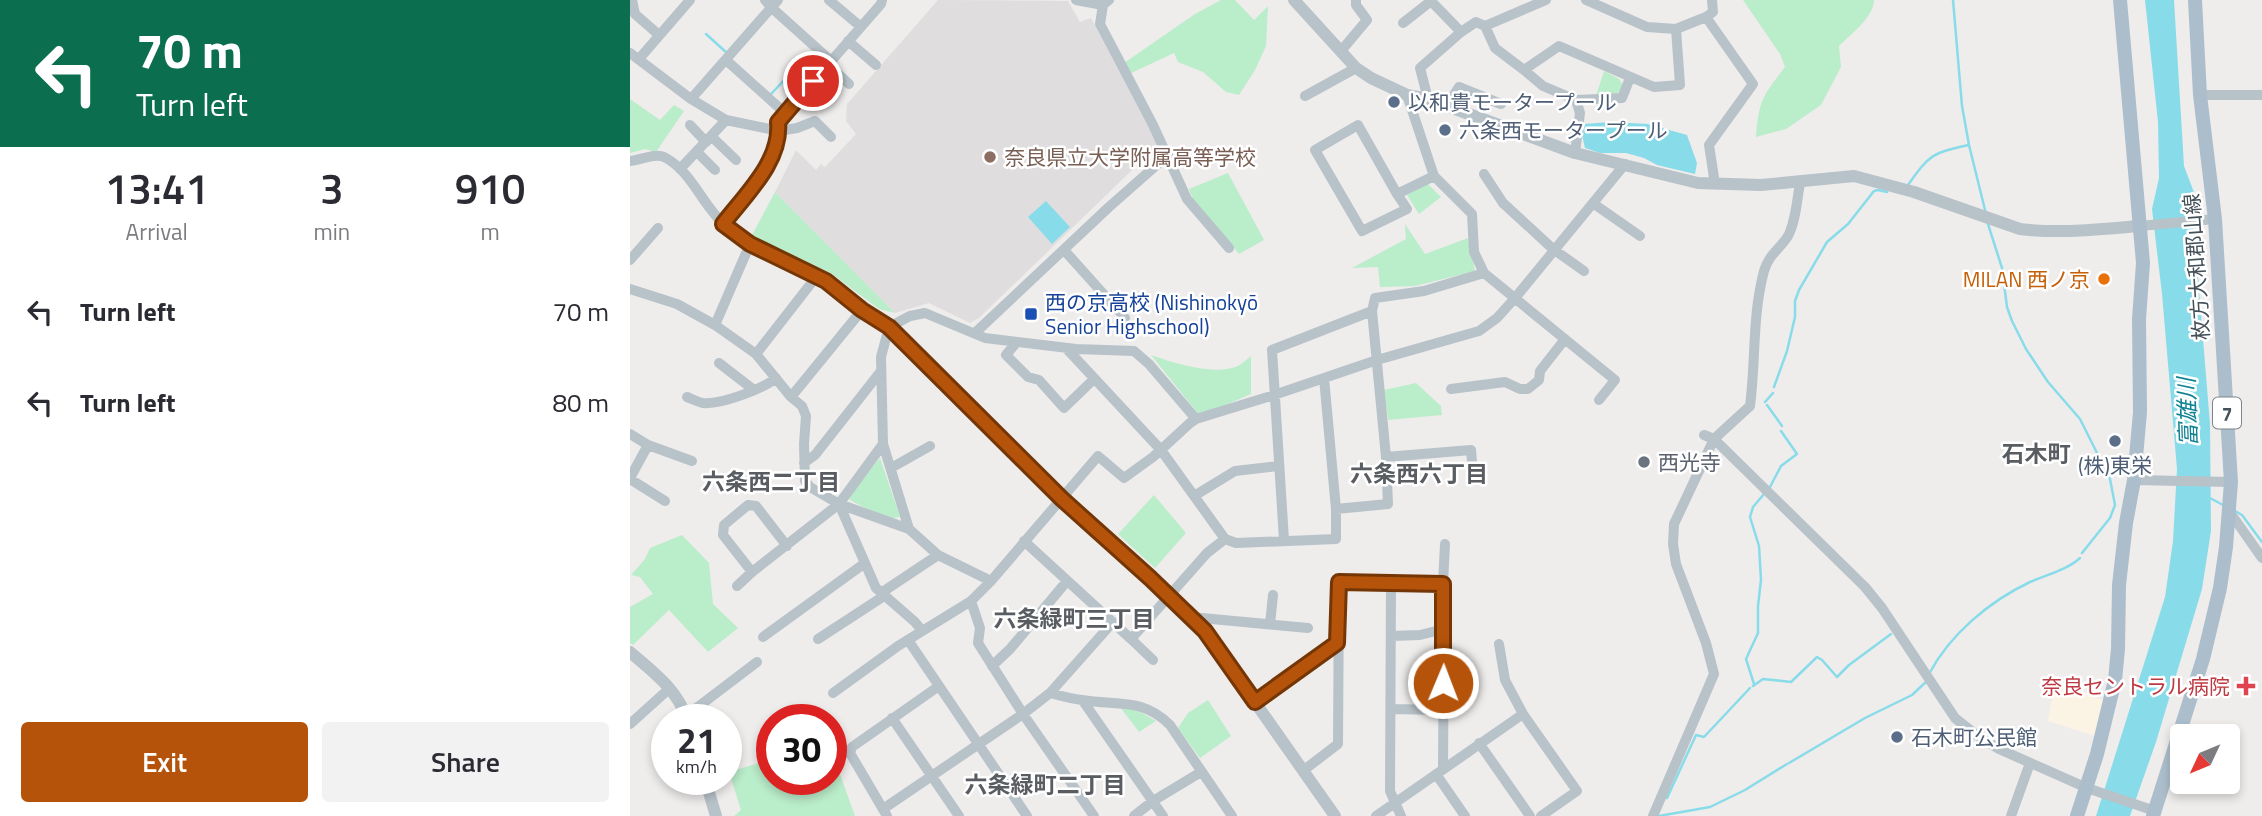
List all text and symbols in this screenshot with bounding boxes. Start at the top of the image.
text: 70 m [136,12,243,87]
icon: left [21,28,112,119]
pin [783,51,843,111]
icon: arrive [794,62,832,100]
text: Turn left [136,80,248,128]
place label: 以和貴モータープール [1408,86,1617,118]
marker: 以和貴モータープール [1386,94,1402,110]
place label: 六条西モータープール [1459,114,1668,146]
marker: 六条西モータープール [1437,122,1453,138]
place label: 奈良県立大学附属高等学校 [1004,141,1256,173]
marker: 奈良県立大学附属高等学校 [982,149,998,165]
text: 13:41 [105,156,209,220]
text: 3 [320,156,344,220]
text: 910 [455,156,525,220]
street label: 枚方大和郡山線 [2175,193,2217,341]
text: Arrival [126,214,188,249]
text: min [313,214,350,249]
text: m [480,214,500,249]
place label: MILAN 西ノ京 [1963,263,2090,295]
marker: MILAN 西ノ京 [2096,271,2112,287]
place label: 西の京高校 (Nishinokyō Senior Highschool) [1045,286,1258,342]
text: Turn left [80,292,175,331]
text: 70 m [552,292,609,331]
icon: left [21,293,59,331]
marker: 西の京高校 (Nishinokyō Senior Highschool) [1023,306,1039,322]
water label: 富雄川 [2168,374,2206,447]
text: Turn left [80,383,175,422]
text: 80 m [552,383,609,422]
icon: left [21,384,59,422]
road number: 7 [2213,398,2241,428]
marker: (株)東栄 [2107,433,2123,449]
district label: 石木町 [2002,436,2071,471]
place label: 西光寺 [1658,446,1721,478]
place label: (株)東栄 [2078,449,2152,481]
marker: 西光寺 [1636,454,1652,470]
district label: 六条西六丁目 [1350,456,1488,491]
district label: 六条西二丁目 [702,464,840,499]
district label: 六条緑町三丁目 [994,601,1155,636]
position arrow [1406,646,1480,720]
place label: 奈良セントラル病院 [2041,670,2230,702]
marker: 奈良セントラル病院 [2236,676,2256,696]
speed limit sign: 30 [756,704,847,795]
text: 21 [677,713,716,767]
place label: 石木町公民館 [1911,721,2037,753]
button: Exit [21,722,308,802]
button: Share [322,722,609,802]
north arrow [2170,724,2240,794]
map controls [2170,724,2240,794]
marker: 石木町公民館 [1889,729,1905,745]
text: km/h [676,753,717,780]
district label: 六条緑町二丁目 [965,767,1126,802]

